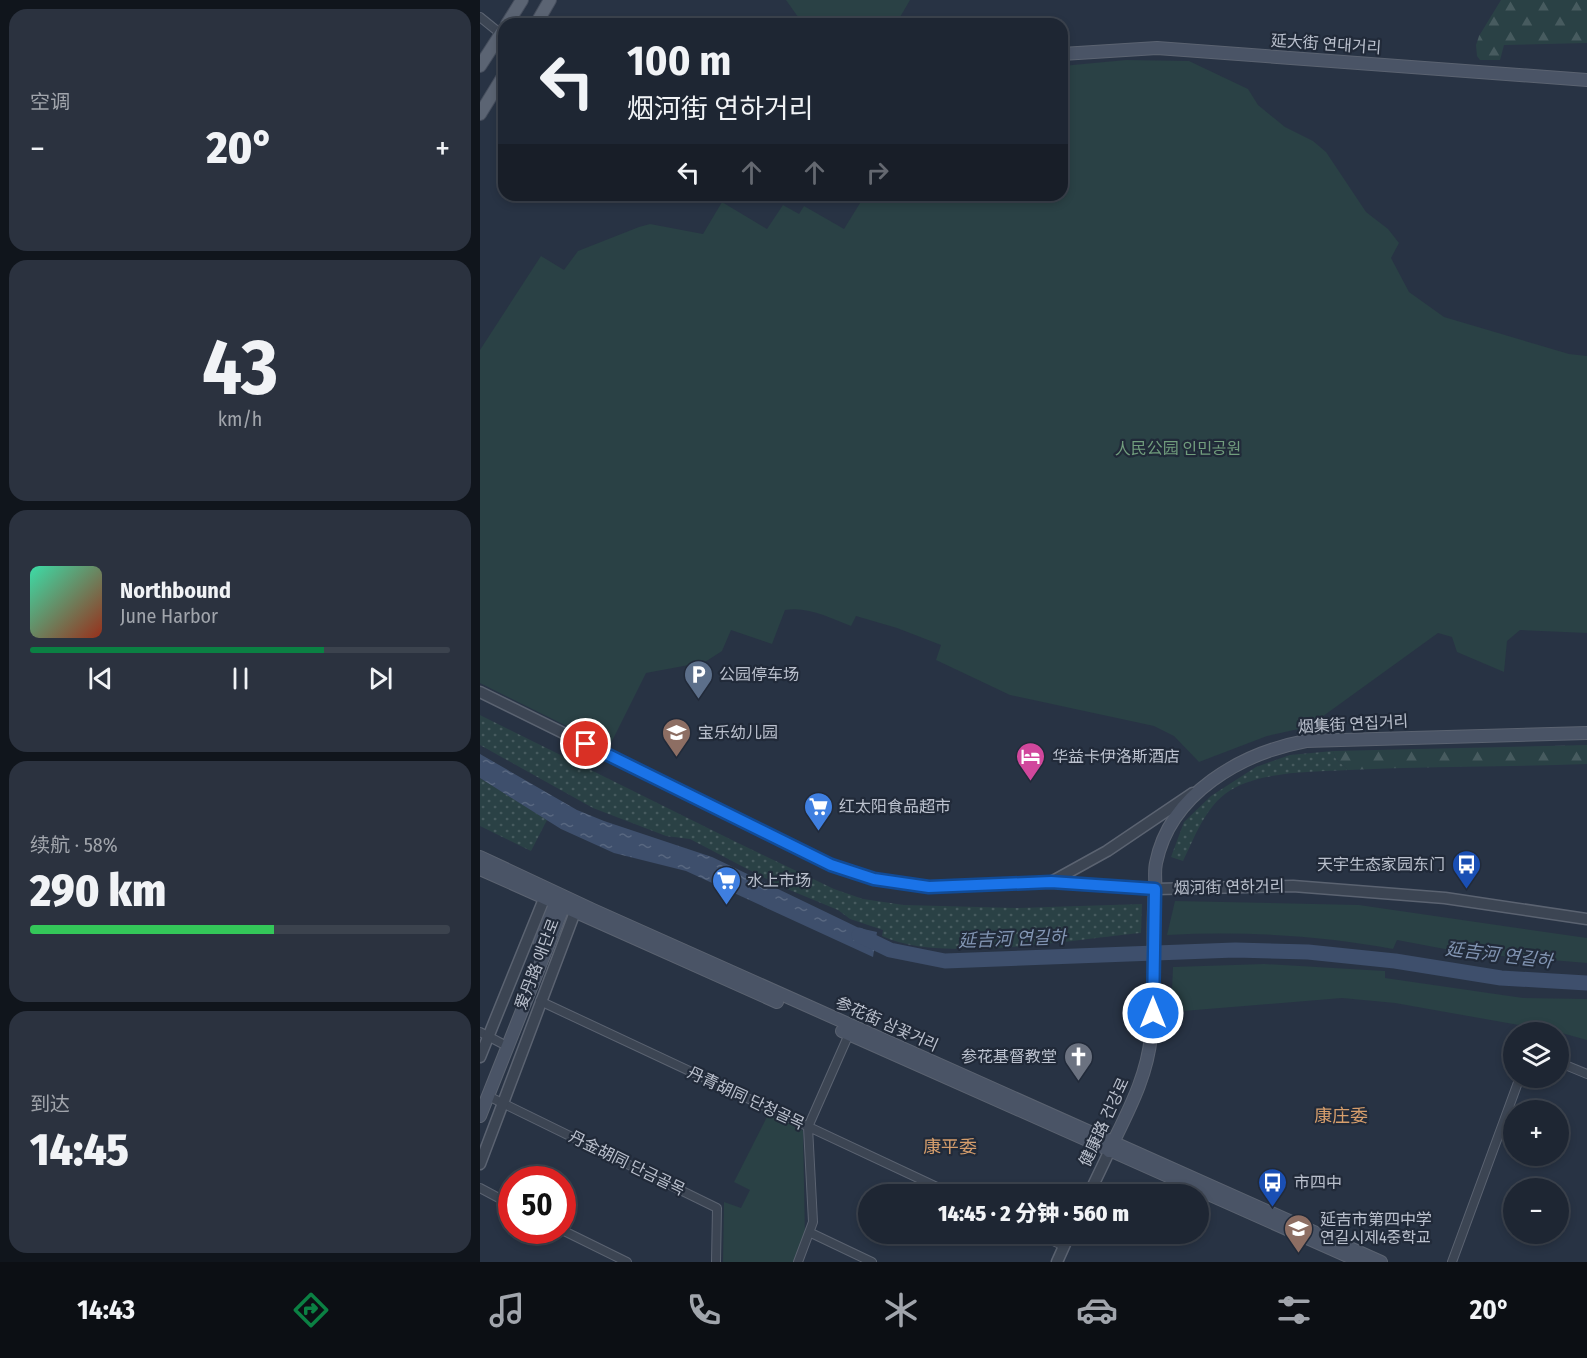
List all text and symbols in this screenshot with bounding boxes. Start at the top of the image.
street label: 延大街 연대거리 [1270,31,1382,57]
text: 100 m [627,36,731,86]
icon: left [528,42,606,120]
text: 空调 [30,90,70,114]
text: 烟河街 연하거리 [627,93,814,125]
text: 20° [206,121,273,175]
text: − [30,129,45,169]
text: + [435,129,450,169]
icon: left [672,156,705,189]
icon: ahead [735,156,768,189]
icon: ahead [798,156,831,189]
icon: right [861,156,894,189]
text: 43 [202,321,278,415]
text: km/h [218,407,262,431]
park label: 人民公园 인민공원 [1115,439,1241,458]
text: Northbound [120,577,231,604]
text: June Harbor [120,604,218,628]
parking icon: 公园停车场 [682,658,714,700]
icon: previous [84,662,117,695]
icon: pause [224,662,257,695]
icon: next [364,662,397,695]
place label: 公园停车场 [719,665,799,684]
street label: 烟集街 연집거리 [1297,712,1409,736]
school or university icon: 宝乐幼儿园 [661,716,693,758]
pin [560,718,611,769]
place label: 宝乐幼儿园 [698,723,778,742]
icon: arrive [569,727,602,760]
hotel icon: 华益卡伊洛斯酒店 [1015,740,1047,782]
place label: 华益卡伊洛斯酒店 [1052,747,1180,766]
supermarket icon: 红太阳食品超市 [802,790,834,832]
place label: 红太阳食品超市 [839,797,951,816]
text: 续航 · 58% [30,833,118,857]
bus stop icon: 天宇生态家园东门 [1450,848,1482,890]
place label: 天宇生态家园东门 [1317,855,1445,874]
text: 290 km [30,864,166,918]
supermarket icon: 水上市场 [710,864,742,906]
place label: 水上市场 [747,871,811,890]
street label: 烟河街 연하거리 [1174,877,1284,897]
street label: 爱丹路 애단로 [511,916,563,1012]
water label: 延吉河 연길하 [958,926,1069,952]
water label: 延吉河 연길하 [1444,938,1556,973]
position arrow [1121,981,1185,1045]
street label: 参花街 삼꽃거리 [833,993,941,1055]
map controls [1503,1022,1569,1244]
button: layers [1503,1022,1569,1088]
church icon: 参花基督教堂 [1062,1040,1094,1082]
place label: 参花基督教堂 [961,1047,1057,1066]
street label: 丹青胡同 단청골목 [685,1063,808,1133]
street label: 健康路 건강로 [1075,1074,1133,1169]
text: 到达 [30,1092,70,1116]
button: + [1503,1100,1569,1166]
district label: 康庄委 [1314,1105,1368,1127]
text: 14:45 [30,1123,129,1177]
street label: 丹金胡同 단금골목 [566,1127,688,1199]
district label: 康平委 [923,1136,977,1158]
speed limit sign: 50 [498,1166,576,1244]
bus stop icon: 市四中 [1257,1166,1289,1208]
place label: 市四中 [1294,1173,1342,1192]
button: − [1503,1178,1569,1244]
text: 14:45 · 2 分钟 · 560 m [938,1200,1129,1227]
place label: 延吉市第四中学 연길시제4중학교 [1320,1210,1432,1247]
school or university icon: 延吉市第四中学 연길시제4중학교 [1283,1212,1315,1254]
icon: directions [290,1289,332,1331]
icon: music [486,1289,528,1331]
icon: phone [683,1289,725,1331]
icon: climate [880,1289,922,1331]
icon: car [1076,1289,1118,1331]
icon: filters [1273,1289,1315,1331]
text: 14:43 [77,1294,135,1326]
text: 20° [1470,1294,1510,1326]

